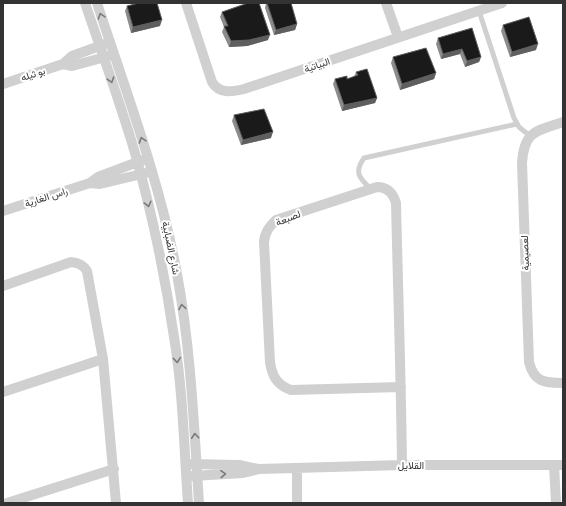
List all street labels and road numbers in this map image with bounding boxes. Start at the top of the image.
street label: البياتية [302,54,332,76]
street label: بو ثيله [19,64,47,84]
street label: راس الغارية [23,184,69,210]
street label: لصبعة [274,207,303,229]
street label: شارع الضبابية [159,220,183,276]
street label: لعصيمية [518,235,532,271]
street label: القلايل [398,459,424,472]

